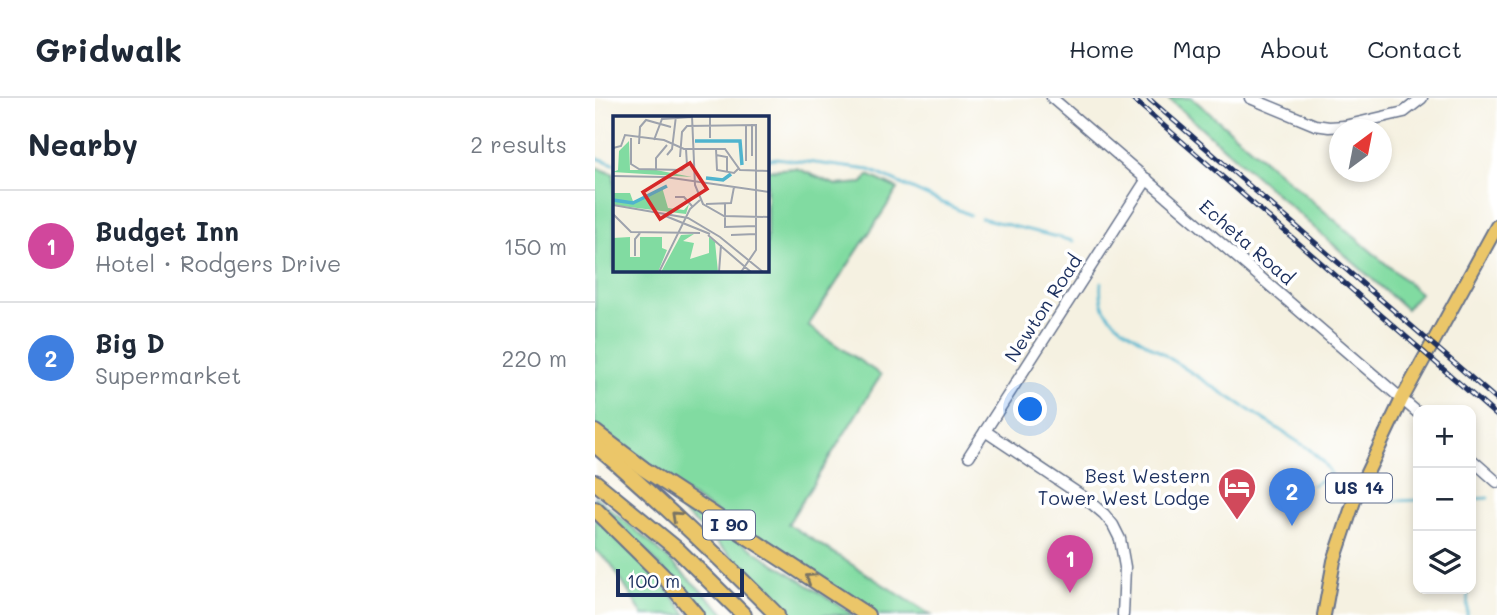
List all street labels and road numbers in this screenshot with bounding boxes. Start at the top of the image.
street label: Echeta Road [1195,193,1300,290]
street label: Newton Road [998,249,1087,367]
road number: US 14 [1326,474,1392,502]
road number: I 90 [703,510,755,540]

